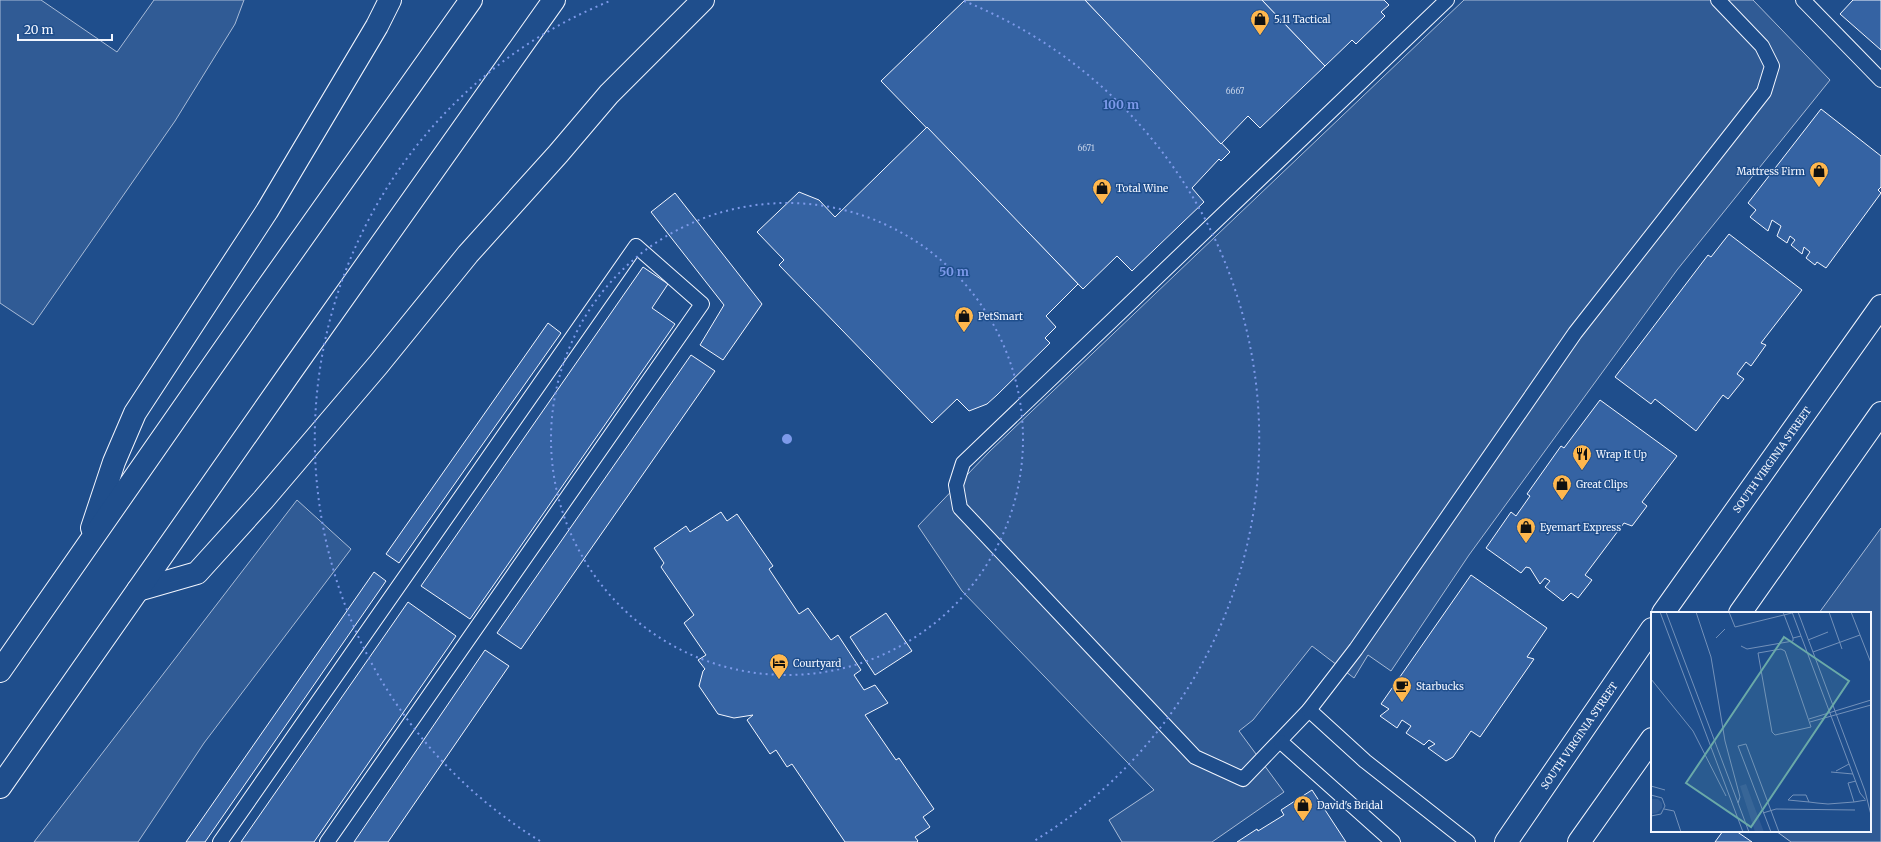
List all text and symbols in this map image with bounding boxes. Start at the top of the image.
shop icon: 5.11 Tactical [1249,8,1271,36]
place label: 5.11 Tactical [1274,13,1331,26]
scale bar [18,16,112,42]
text: 20 m [24,22,53,37]
house number: 6667 [1226,86,1245,96]
text: 100 m [1103,97,1139,112]
house number: 6671 [1077,143,1095,153]
shop icon: Mattress Firm [1808,160,1830,188]
place label: Mattress Firm [1737,165,1805,178]
shop icon: Total Wine [1091,177,1113,205]
place label: Total Wine [1116,182,1168,195]
text: 50 m [939,264,969,279]
shop icon: PetSmart [953,305,975,333]
place label: PetSmart [978,310,1023,323]
street label: SOUTH VIRGINIA STREET [1730,404,1814,515]
centre of rings [780,432,794,446]
restaurant icon: Wrap It Up [1571,443,1593,471]
place label: Wrap It Up [1595,448,1647,461]
shop icon: Great Clips [1551,473,1573,501]
place label: Great Clips [1576,478,1628,491]
shop icon: Eyemart Express [1515,516,1537,544]
place label: Eyemart Express [1540,521,1621,534]
inset map [1651,612,1871,832]
hotel icon: Courtyard [768,652,790,680]
place label: Courtyard [793,657,841,670]
cafe icon: Starbucks [1391,675,1413,703]
place label: Starbucks [1416,680,1464,693]
street label: SOUTH VIRGINIA STREET [1538,680,1620,792]
shop icon: David's Bridal [1292,794,1314,822]
place label: David's Bridal [1317,799,1383,812]

